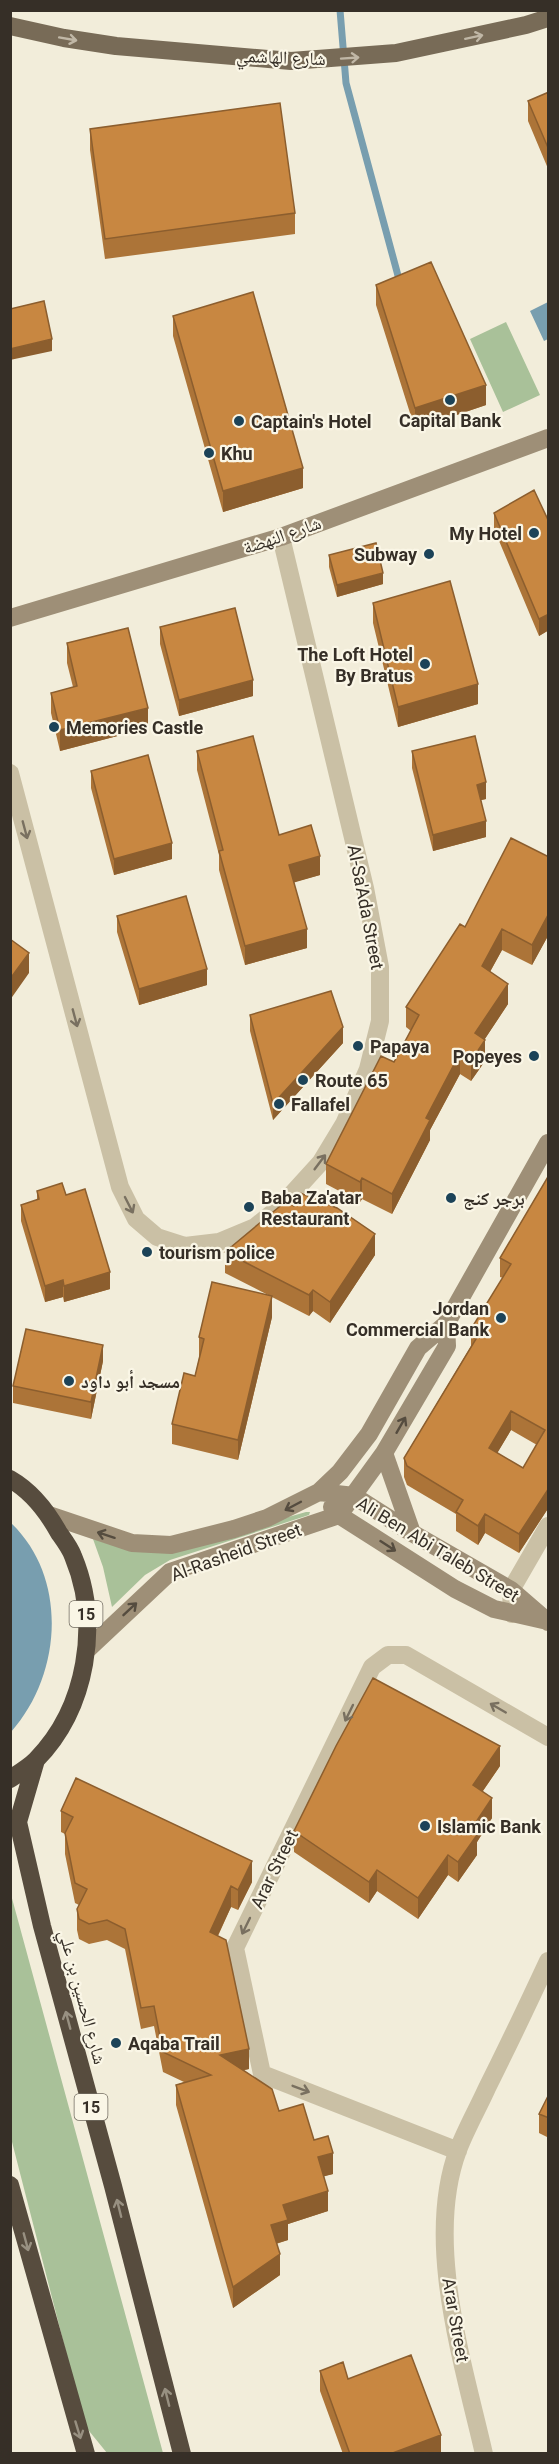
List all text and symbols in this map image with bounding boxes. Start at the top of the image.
one-way arrow [464,31,484,42]
one-way arrow [57,33,77,44]
street label: شارع الهاشمي [236,45,326,74]
one-way arrow [339,52,359,63]
marker: Capital Bank [443,393,457,407]
place label: Capital Bank [399,410,501,431]
place label: Captain's Hotel [251,411,372,432]
marker: Captain's Hotel [232,414,246,428]
place label: Khu [221,443,253,464]
marker: Khu [202,446,216,460]
street label: شارع النهضة [240,512,324,559]
place label: My Hotel [449,523,522,544]
marker: My Hotel [527,526,541,540]
place label: Subway [354,544,418,565]
marker: Subway [422,547,436,561]
place label: The Loft Hotel By Bratus [297,644,413,686]
marker: The Loft Hotel By Bratus [418,657,432,671]
place label: Memories Castle [66,717,204,738]
marker: Memories Castle [47,720,61,734]
one-way arrow [20,820,32,839]
street label: Al-Sa'Ada Street [344,843,388,971]
one-way arrow [70,1009,82,1028]
place label: Papaya [370,1036,430,1057]
marker: Papaya [351,1039,365,1053]
place label: Popeyes [453,1046,522,1067]
marker: Popeyes [527,1049,541,1063]
place label: Route 65 [315,1070,388,1091]
marker: Route 65 [296,1073,310,1087]
place label: Fallafel [291,1094,350,1115]
marker: Fallafel [272,1097,286,1111]
one-way arrow [313,1155,326,1171]
place label: Baba Za'atar Restaurant [261,1187,361,1229]
place label: برجر كنج [463,1188,525,1211]
marker: برجر كنج [444,1191,458,1205]
one-way arrow [124,1196,136,1214]
marker: Baba Za'atar Restaurant [242,1200,256,1214]
place label: tourism police [159,1242,275,1263]
marker: tourism police [140,1245,154,1259]
place label: Jordan Commercial Bank [346,1298,489,1340]
marker: Jordan Commercial Bank [494,1311,508,1325]
place label: مسجد أبو داود [81,1370,180,1392]
marker: مسجد أبو داود [62,1374,76,1388]
one-way arrow [395,1417,407,1434]
street label: Ali Ben Abi Taleb Street [353,1492,523,1606]
one-way arrow [285,1500,302,1512]
street label: Al-Rasheid Street [168,1519,304,1585]
one-way arrow [97,1529,116,1540]
one-way arrow [379,1541,396,1553]
road number: 15 [70,1601,103,1627]
one-way arrow [123,1602,138,1616]
one-way arrow [490,1702,507,1714]
one-way arrow [343,1703,355,1721]
place label: Islamic Bank [437,1816,541,1837]
marker: Islamic Bank [418,1819,432,1833]
street label: Arar Street [246,1826,302,1912]
one-way arrow [240,1916,252,1934]
street label: شارع الحسين بن علي [51,1928,111,2068]
one-way arrow [61,2011,73,2030]
place label: Aqaba Trail [128,2033,220,2054]
marker: Aqaba Trail [109,2036,123,2050]
one-way arrow [291,2084,310,2095]
road number: 15 [74,2094,107,2120]
one-way arrow [112,2199,124,2218]
one-way arrow [21,2232,32,2251]
street label: Arar Street [438,2276,474,2364]
one-way arrow [160,2388,172,2407]
one-way arrow [73,2420,84,2439]

